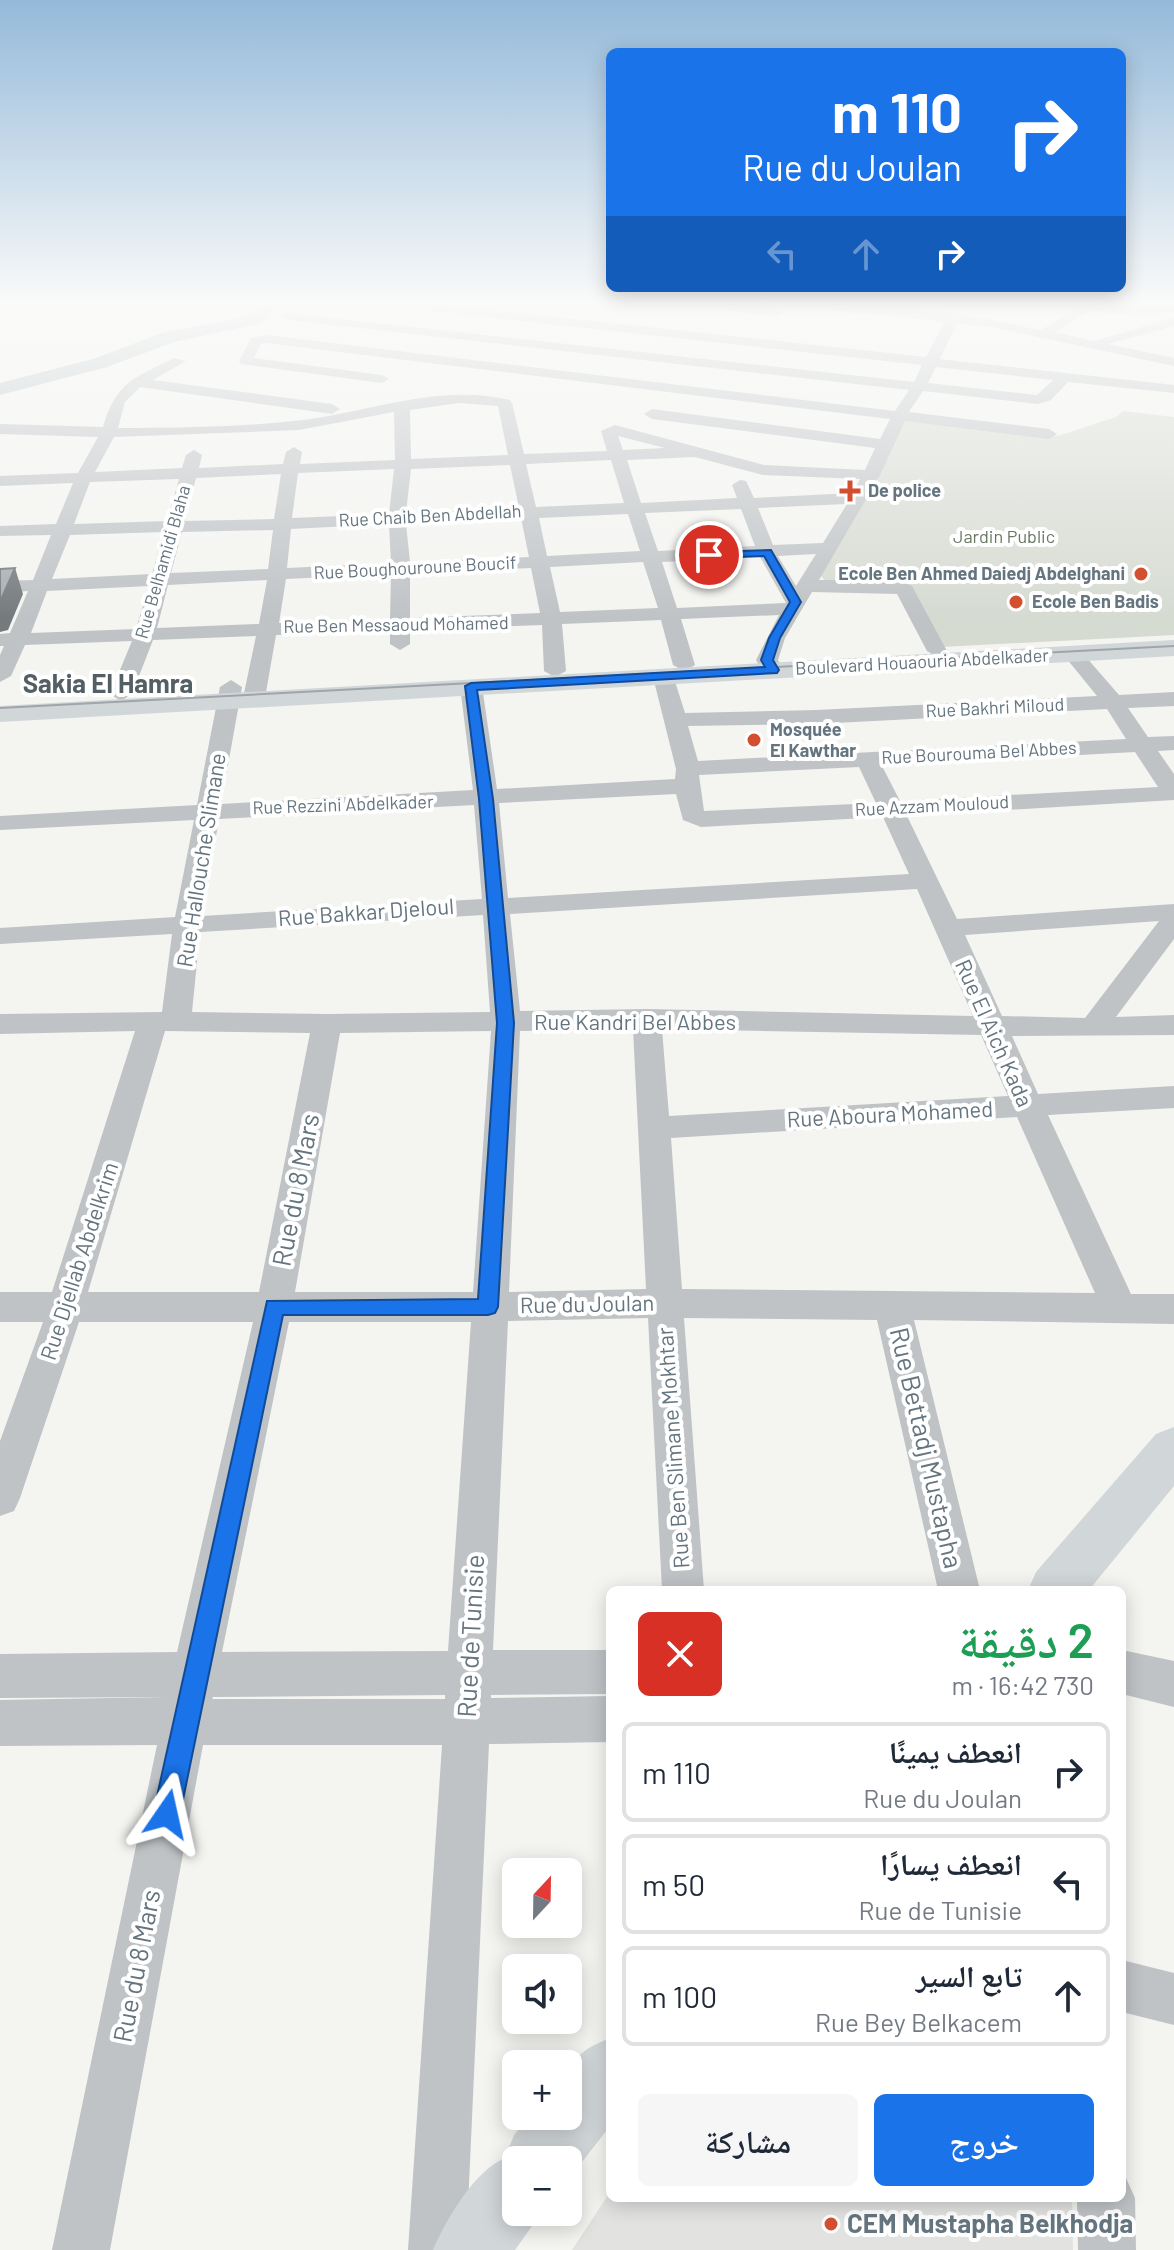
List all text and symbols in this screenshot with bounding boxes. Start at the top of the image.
text: 110 m [832,77,962,144]
icon: right [990,80,1094,184]
text: Rue du Joulan [742,145,962,188]
icon: left [760,232,804,276]
icon: ahead [844,232,888,276]
icon: right [928,232,972,276]
place label: De police [868,479,941,501]
marker: De police [839,480,861,502]
street label: Rue Belhamidi Blaha [130,482,195,641]
street label: Rue Chaib Ben Abdellah [338,499,522,531]
pin [675,521,743,589]
park label: Jardin Public [953,525,1055,547]
icon: arrive [687,533,731,577]
street label: Rue Boughouroune Boucif [313,551,517,583]
place label: Ecole Ben Ahmed Daiedj Abdelghani [838,562,1125,584]
marker: Ecole Ben Ahmed Daiedj Abdelghani [1132,565,1150,583]
place label: Ecole Ben Badis [1032,590,1159,612]
marker: Ecole Ben Badis [1007,593,1025,611]
street label: Rue Ben Messaoud Mohamed [283,611,509,637]
street label: Boulevard Houaouria Abdelkader [795,643,1050,679]
district label: Sakia El Hamra [23,667,193,698]
street label: Rue Bakhri Miloud [925,692,1065,722]
place label: Mosquée El Kawthar [770,718,856,761]
marker: Mosquée El Kawthar [745,731,763,749]
street label: Rue Bourouma Bel Abbes [881,736,1077,768]
street label: Rue Hallouche Slimane [170,751,230,969]
street label: Rue Rezzini Abdelkader [252,790,434,818]
street label: Rue Azzam Mouloud [854,790,1010,820]
street label: Rue Bakkar Djeloul [277,892,455,930]
street label: Rue El Aich Kada [951,955,1039,1110]
street label: Rue Kandri Bel Abbes [534,1008,736,1034]
street label: Rue Aboura Mohamed [786,1095,994,1131]
street label: Rue du 8 Mars [265,1111,325,1269]
street label: Rue Djellab Abdelkrim [34,1158,122,1363]
street label: Rue du Joulan [520,1289,654,1317]
street label: Rue Bettadj Mustapha [885,1324,970,1571]
street label: Rue Ben Slimane Mokhtar [651,1327,693,1570]
street label: Rue de Tunisie [450,1554,489,1718]
text: 2 دقيقة [958,1610,1094,1668]
button: close [638,1612,722,1696]
text: 730 m · 16:42 [951,1669,1094,1700]
text: انعطف يمينًا [889,1733,1022,1769]
icon: right [1046,1750,1090,1794]
text: 110 m [642,1754,711,1790]
position arrow [125,1772,209,1856]
text: Rue du Joulan [863,1782,1022,1813]
text: انعطف يسارًا [880,1845,1022,1881]
north arrow [502,1858,582,1938]
map controls [502,1858,582,2226]
icon: left [1046,1862,1090,1906]
text: 50 m [642,1866,705,1902]
street label: Rue du 8 Mars [106,1887,166,2045]
text: Rue de Tunisie [859,1894,1022,1925]
button: sound [502,1954,582,2034]
text: تابع السير [916,1957,1022,1993]
icon: ahead [1046,1974,1090,2018]
text: 100 m [642,1978,717,2014]
text: Rue Bey Belkacem [815,2006,1022,2037]
button: + [502,2050,582,2130]
button: مشاركة [638,2094,858,2186]
button: خروج [874,2094,1094,2186]
button: − [502,2146,582,2226]
place label: CEM Mustapha Belkhodja [847,2207,1133,2238]
marker: CEM Mustapha Belkhodja [822,2215,840,2233]

